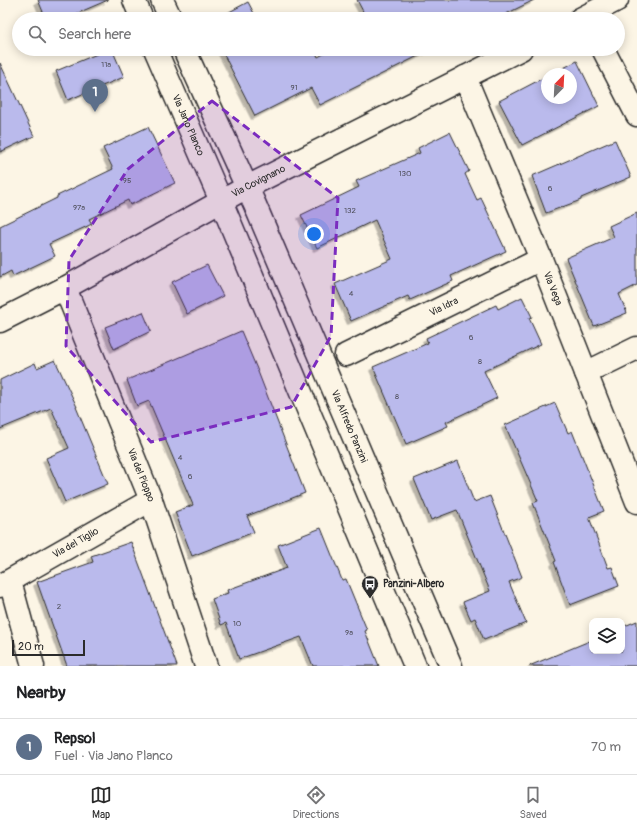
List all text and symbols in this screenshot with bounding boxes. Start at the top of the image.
search box [12,12,625,56]
icon: search [26,23,48,45]
text: Search here [58,25,131,44]
house number: 11a [101,60,111,69]
north arrow [541,68,577,104]
pin: 1 [82,79,108,112]
house number: 91 [290,83,298,92]
street label: Via Jano Planco [169,93,207,158]
street label: Via Covignano [230,162,288,200]
house number: 130 [398,169,412,178]
house number: 95 [123,176,131,185]
house number: 6 [548,184,553,193]
house number: 97a [73,203,85,212]
house number: 132 [344,206,357,215]
your location [304,224,324,244]
street label: Via Vega [541,270,565,307]
house number: 4 [349,289,354,298]
street label: Via Idra [427,295,460,319]
house number: 6 [469,333,474,342]
house number: 8 [478,357,482,366]
street label: Via Alfredo Panzini [328,388,370,465]
house number: 8 [395,392,399,401]
street label: Via del Pioppo [125,447,157,504]
house number: 4 [178,453,183,462]
house number: 6 [188,472,193,481]
street label: Via del Tiglio [50,525,101,561]
bus stop icon: Panzini-Albero [360,574,380,599]
place label: Panzini-Albero [383,578,445,590]
house number: 2 [57,602,62,611]
map controls [589,618,625,654]
button: layers [589,618,625,654]
house number: 10 [233,619,242,628]
house number: 9a [345,628,353,637]
scale bar [12,638,85,657]
text: 20 m [18,640,44,653]
text: Nearby [16,682,65,703]
text: Repsol [54,729,96,748]
text: 1 [26,739,32,755]
text: 70 m [591,739,621,755]
text: Fuel · Via Jano Planco [54,748,173,764]
tab: Map [90,784,112,821]
tab: Directions [292,784,339,821]
tab: Saved [520,784,547,821]

